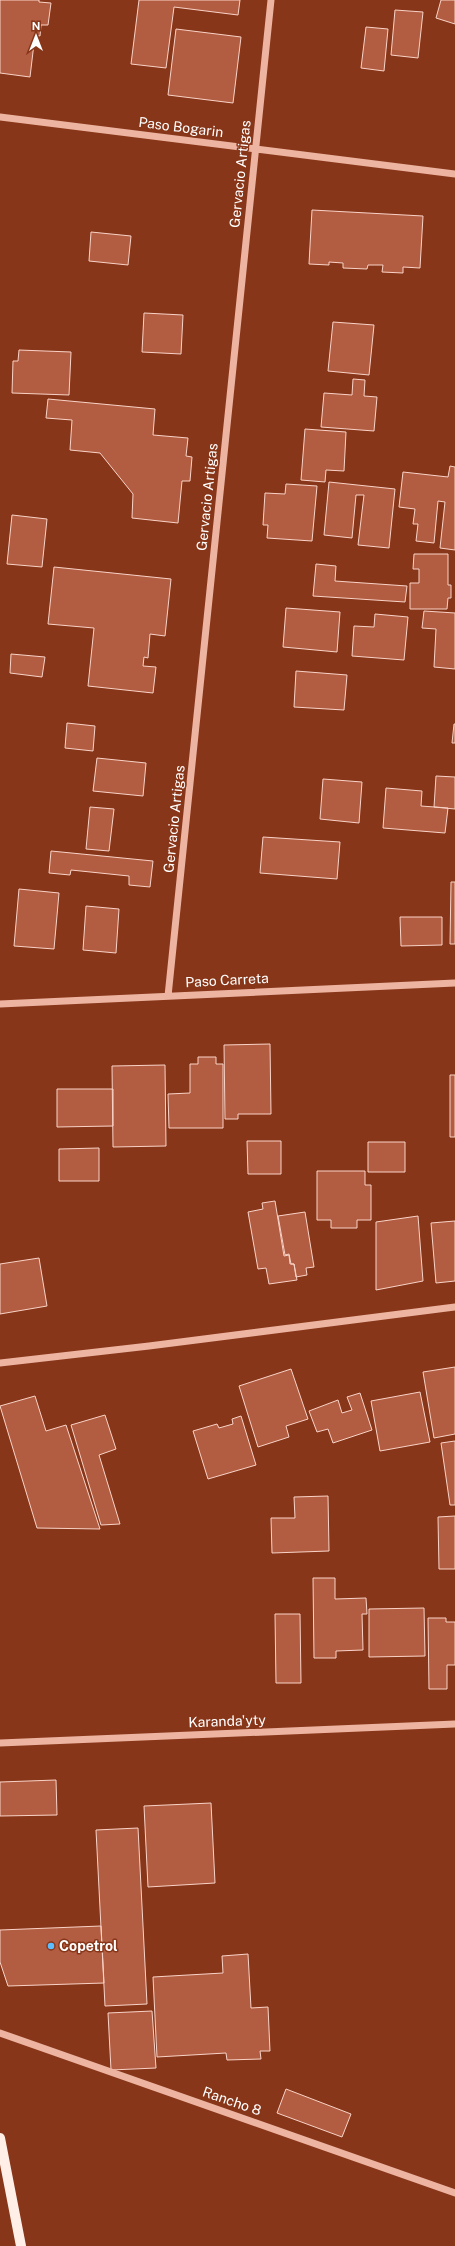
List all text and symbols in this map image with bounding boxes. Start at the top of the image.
north arrow [16,16,56,56]
text: N [32,20,40,32]
street label: Paso Bogarin [138,114,224,140]
street label: Gervacio Artigas [226,119,254,229]
street label: Gervacio Artigas [193,442,221,552]
street label: Gervacio Artigas [160,764,188,874]
street label: Paso Carreta [185,970,269,990]
street label: Karanda'yty [188,1712,267,1730]
place label: Copetrol [59,1938,118,1954]
marker: Copetrol [46,1941,56,1951]
street label: Rancho 8 [201,2084,263,2118]

